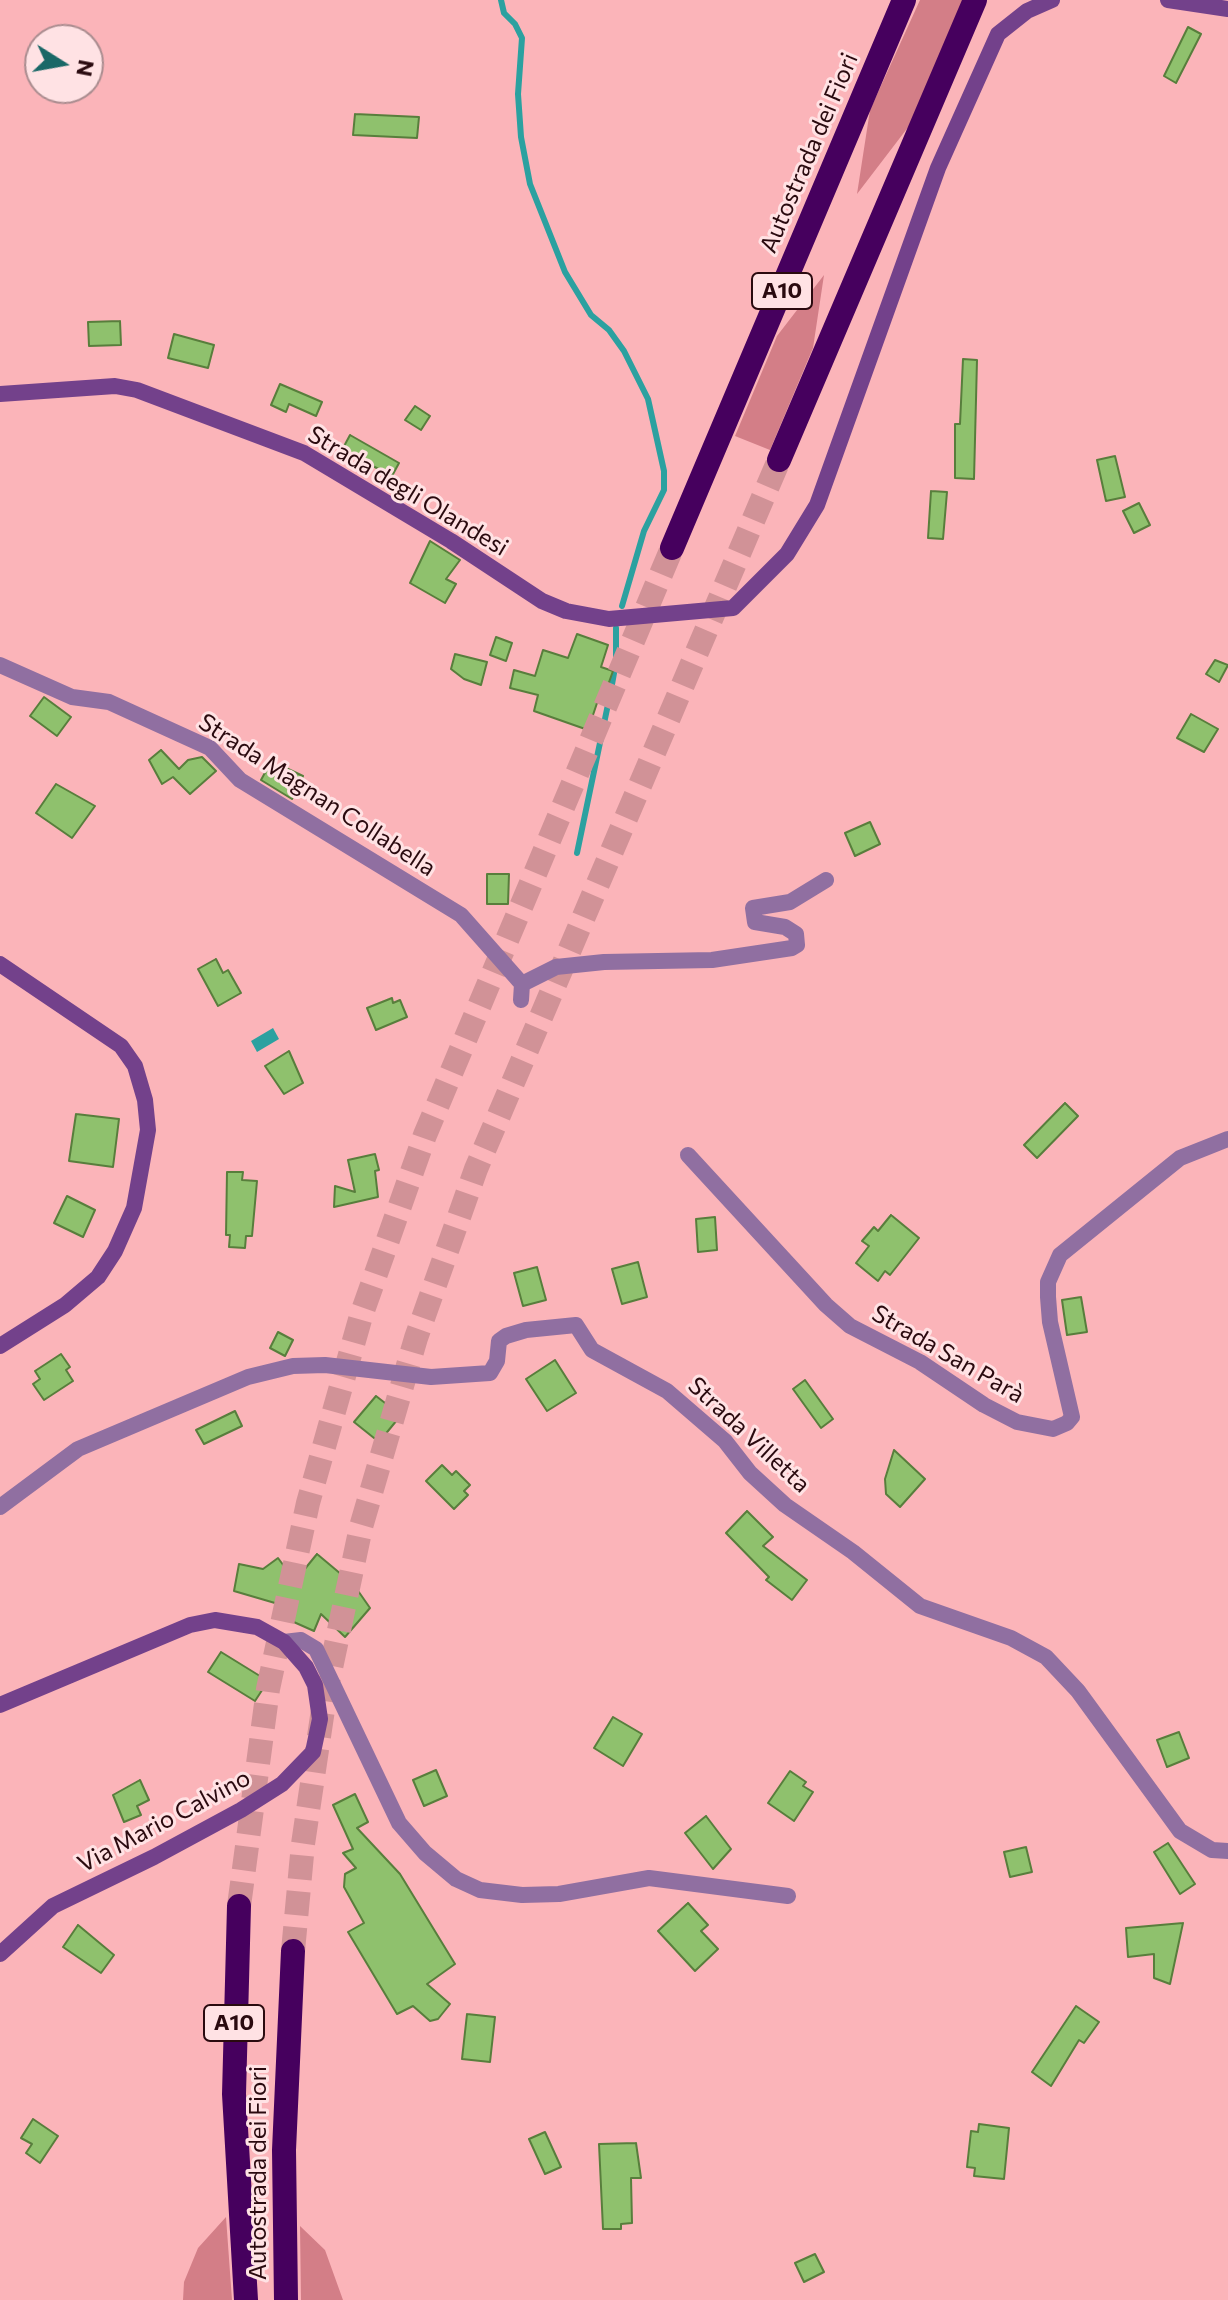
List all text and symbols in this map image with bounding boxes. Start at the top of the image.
north arrow [24,24,104,104]
street label: Autostrada dei Fiori [754,49,864,257]
text: N [71,58,101,79]
road number: A10 [752,273,812,309]
street label: Strada degli Olandesi [303,420,513,562]
street label: Strada Magnan Collabella [193,708,441,882]
street label: Strada San Parà [867,1299,1029,1409]
street label: Strada Villetta [682,1371,816,1499]
street label: Via Mario Calvino [73,1763,255,1879]
road number: A10 [204,2005,264,2041]
street label: Autostrada dei Fiori [244,2066,272,2280]

